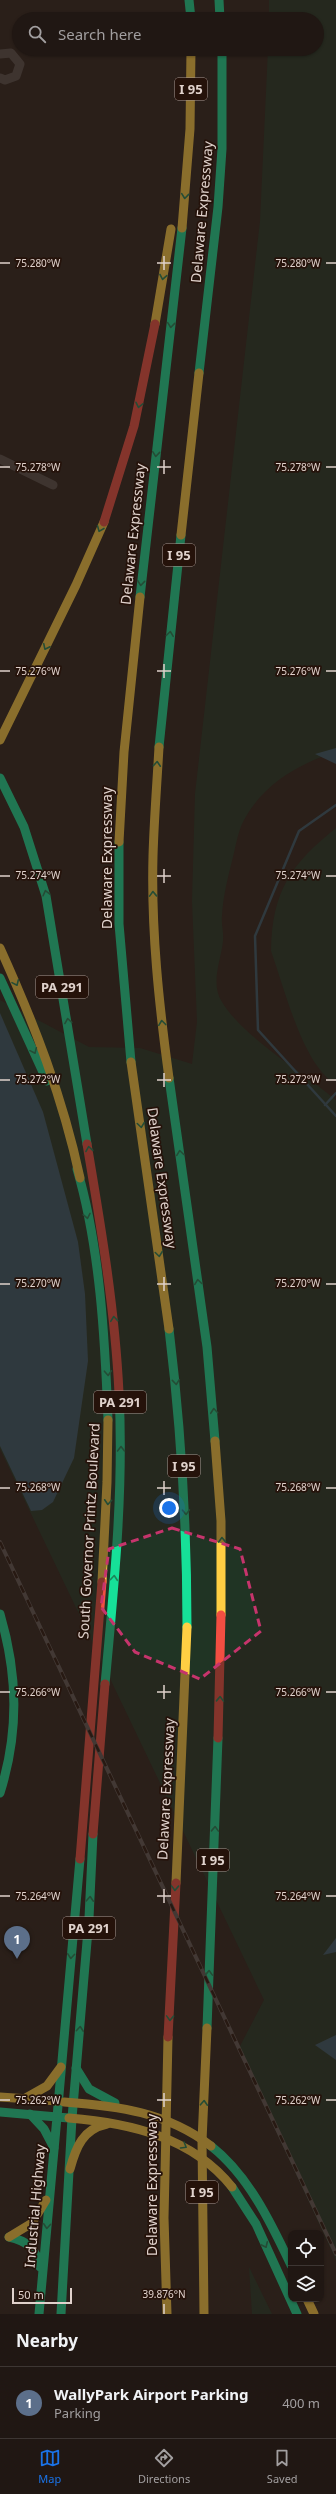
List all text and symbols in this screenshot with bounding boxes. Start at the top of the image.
search box [12,12,324,56]
icon: search [26,23,48,45]
text: Search here [58,24,141,44]
road number: I 95 [175,78,207,100]
street label: Delaware Expressway [186,140,217,284]
one-way arrow [181,193,190,199]
text: 75.280°W [16,256,61,270]
text: 75.280°W [276,256,321,270]
one-way arrow [159,274,168,280]
one-way arrow [167,322,176,328]
one-way arrow [136,402,144,408]
one-way arrow [152,451,161,457]
text: 75.278°W [16,460,61,474]
text: 75.278°W [276,460,321,474]
street label: Delaware Expressway [116,461,149,606]
one-way arrow [97,526,105,533]
road number: I 95 [163,544,195,566]
one-way arrow [137,580,146,586]
one-way arrow [165,631,174,637]
one-way arrow [43,643,51,650]
text: 75.276°W [16,664,61,678]
text: 75.276°W [276,664,321,678]
one-way arrow [152,761,161,767]
street label: Delaware Expressway [97,786,116,929]
text: 75.274°W [16,868,61,882]
text: 75.274°W [276,868,321,882]
one-way arrow [42,890,50,896]
one-way arrow [149,891,157,897]
road number: PA 291 [36,976,88,998]
one-way arrow [11,979,19,987]
one-way arrow [64,1018,73,1024]
one-way arrow [158,1020,167,1026]
one-way arrow [29,1047,37,1055]
text: 75.272°W [16,1072,61,1086]
text: 75.272°W [276,1072,321,1086]
street label: Delaware Expressway [143,1106,182,1250]
one-way arrow [136,1122,145,1128]
one-way arrow [85,1146,94,1152]
one-way arrow [176,1150,185,1156]
one-way arrow [82,1213,90,1219]
one-way arrow [154,1251,163,1257]
text: 75.270°W [16,1276,61,1290]
text: 75.270°W [276,1276,321,1290]
one-way arrow [194,1279,203,1285]
one-way arrow [110,1316,119,1322]
one-way arrow [103,1370,112,1376]
one-way arrow [172,1379,181,1385]
road number: PA 291 [94,1391,146,1413]
one-way arrow [209,1408,218,1414]
street label: South Governor Printz Boulevard [73,1423,104,1639]
one-way arrow [117,1446,125,1452]
road number: I 95 [168,1455,200,1477]
text: 75.268°W [16,1480,61,1494]
text: 75.268°W [276,1480,321,1494]
your location [159,1498,179,1518]
one-way arrow [103,1499,112,1506]
one-way arrow [182,1509,190,1515]
one-way arrow [218,1537,226,1543]
one-way arrow [109,1575,118,1582]
text: 75.266°W [16,1685,61,1699]
text: 75.266°W [276,1685,321,1699]
one-way arrow [216,1696,224,1702]
street label: Delaware Expressway [152,1717,179,1860]
one-way arrow [210,1826,219,1832]
road number: I 95 [197,1849,229,1871]
one-way arrow [171,1885,180,1891]
text: 75.264°W [16,1889,61,1903]
text: 75.264°W [276,1889,321,1903]
one-way arrow [86,1896,95,1902]
road number: PA 291 [63,1917,115,1939]
pin: 1 [4,1926,30,1959]
one-way arrow [66,1953,75,1959]
one-way arrow [205,1970,213,1976]
one-way arrow [166,2015,174,2021]
one-way arrow [75,2026,84,2032]
text: 75.262°W [16,2093,61,2107]
text: 75.262°W [276,2093,321,2107]
one-way arrow [199,2099,208,2106]
street label: Delaware Expressway [142,2113,161,2256]
street label: Industrial Highway [20,2142,49,2269]
one-way arrow [180,2142,187,2149]
road number: I 95 [186,2181,218,2203]
one-way arrow [43,2223,52,2229]
map controls [288,2230,324,2302]
button: locate [288,2230,324,2266]
one-way arrow [260,2241,268,2248]
button: layers [288,2266,324,2302]
scale bar [12,2286,72,2305]
text: 50 m [18,2287,44,2302]
text: 39.876°N [142,2287,186,2301]
text: Nearby [16,2329,78,2352]
text: WallyPark Airport Parking [54,2384,248,2404]
text: 1 [25,2394,33,2412]
text: 400 m [282,2394,320,2412]
text: Parking [54,2404,101,2422]
tab: Map [38,2447,61,2486]
tab: Directions [138,2447,190,2486]
tab: Saved [267,2447,298,2486]

